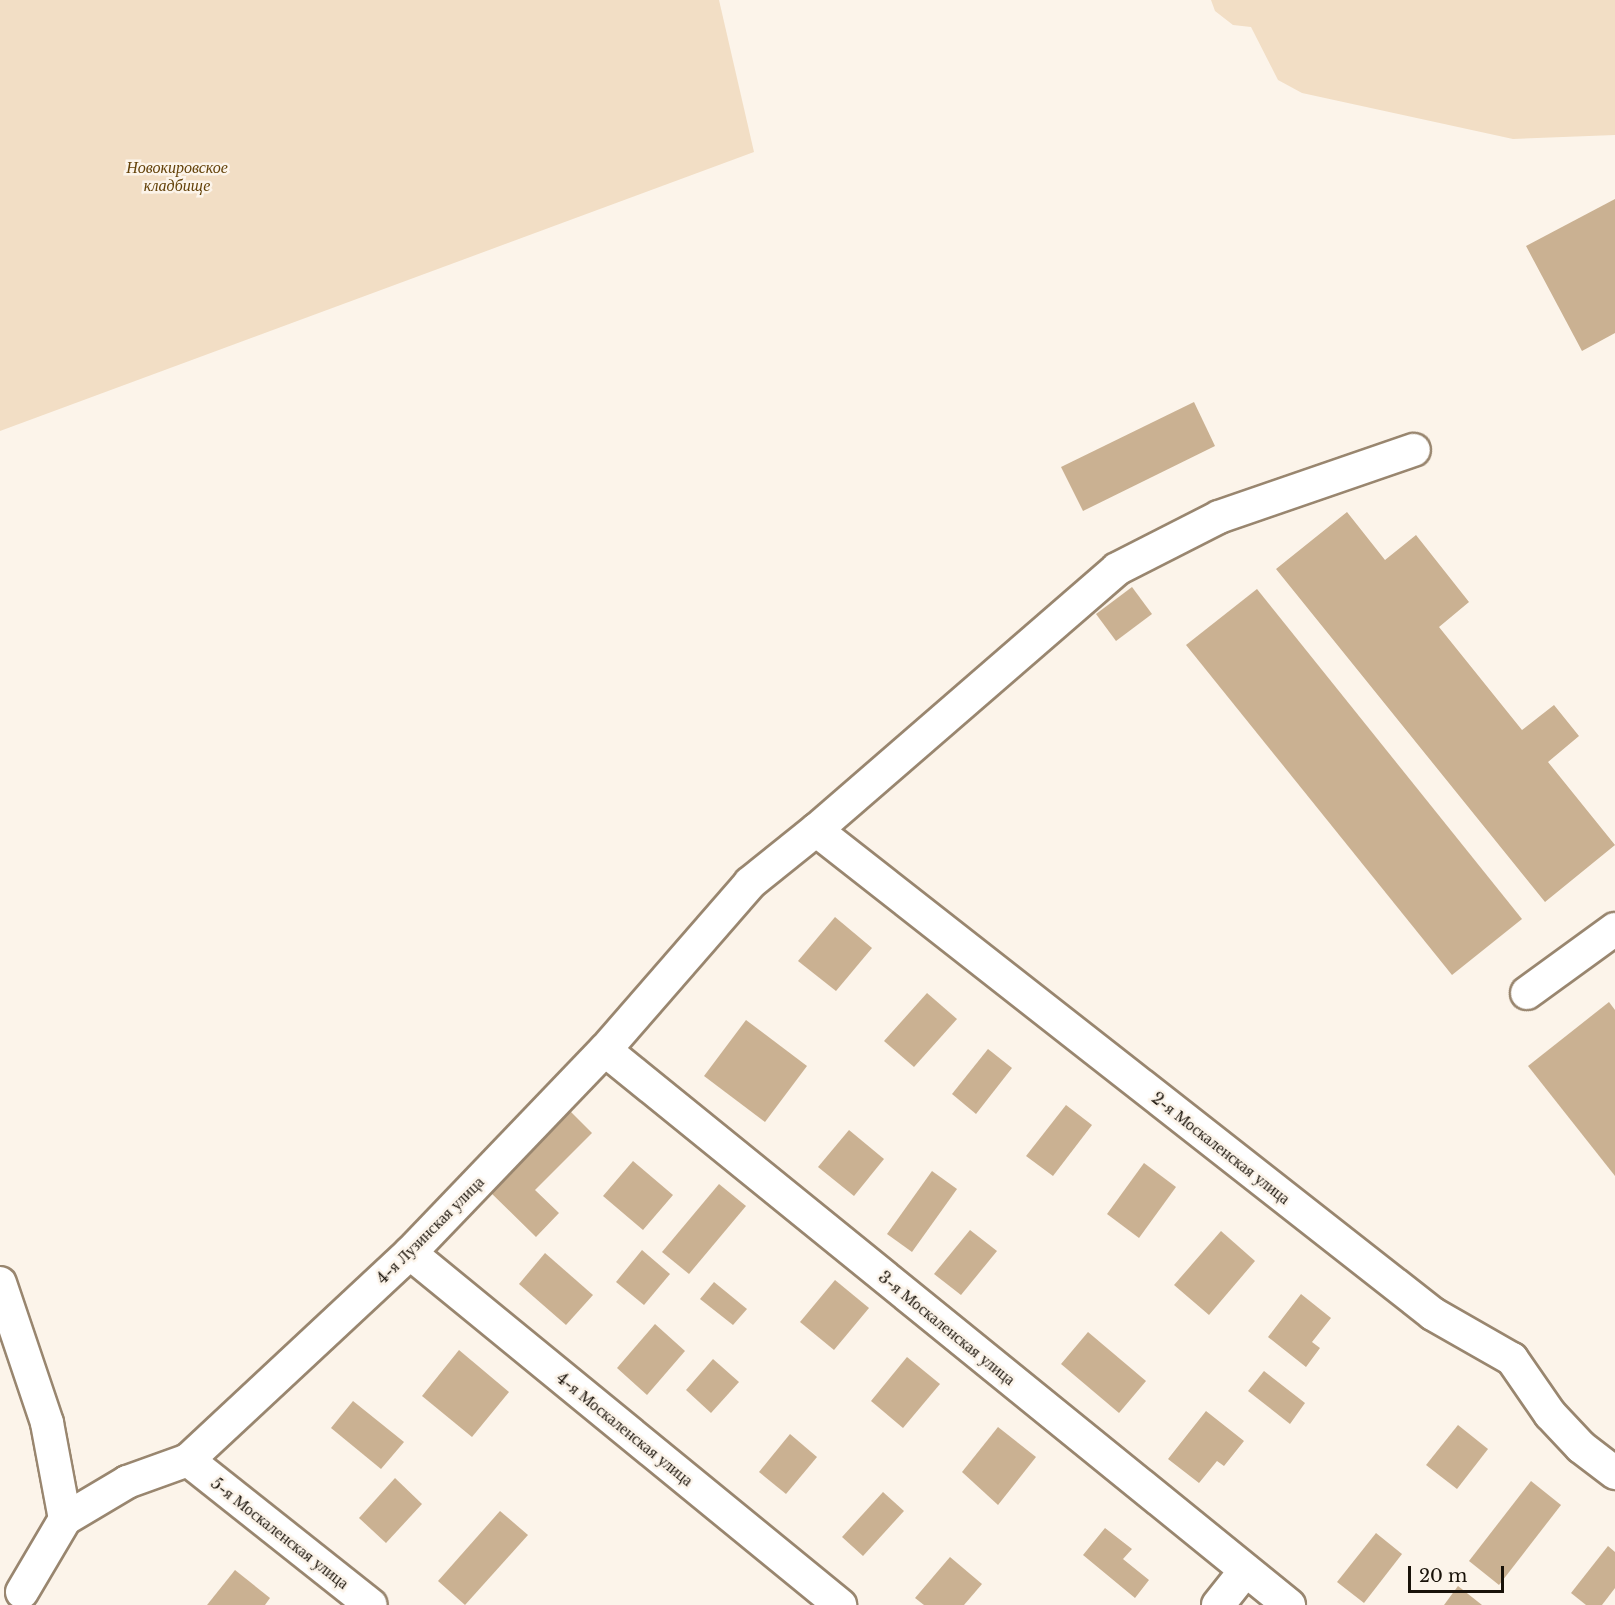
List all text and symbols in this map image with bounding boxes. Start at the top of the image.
park label: Новокировское кладбище [126,157,228,195]
street label: 2-я Москаленская улица [1148,1088,1294,1208]
street label: 4-я Лузинская улица [372,1172,488,1288]
street label: 3-я Москаленская улица [875,1267,1019,1389]
street label: 4-я Москаленская улица [553,1368,697,1490]
street label: 5-я Москаленская улица [207,1473,353,1593]
scale bar [1411,1554,1507,1592]
text: 20 m [1419,1565,1467,1587]

